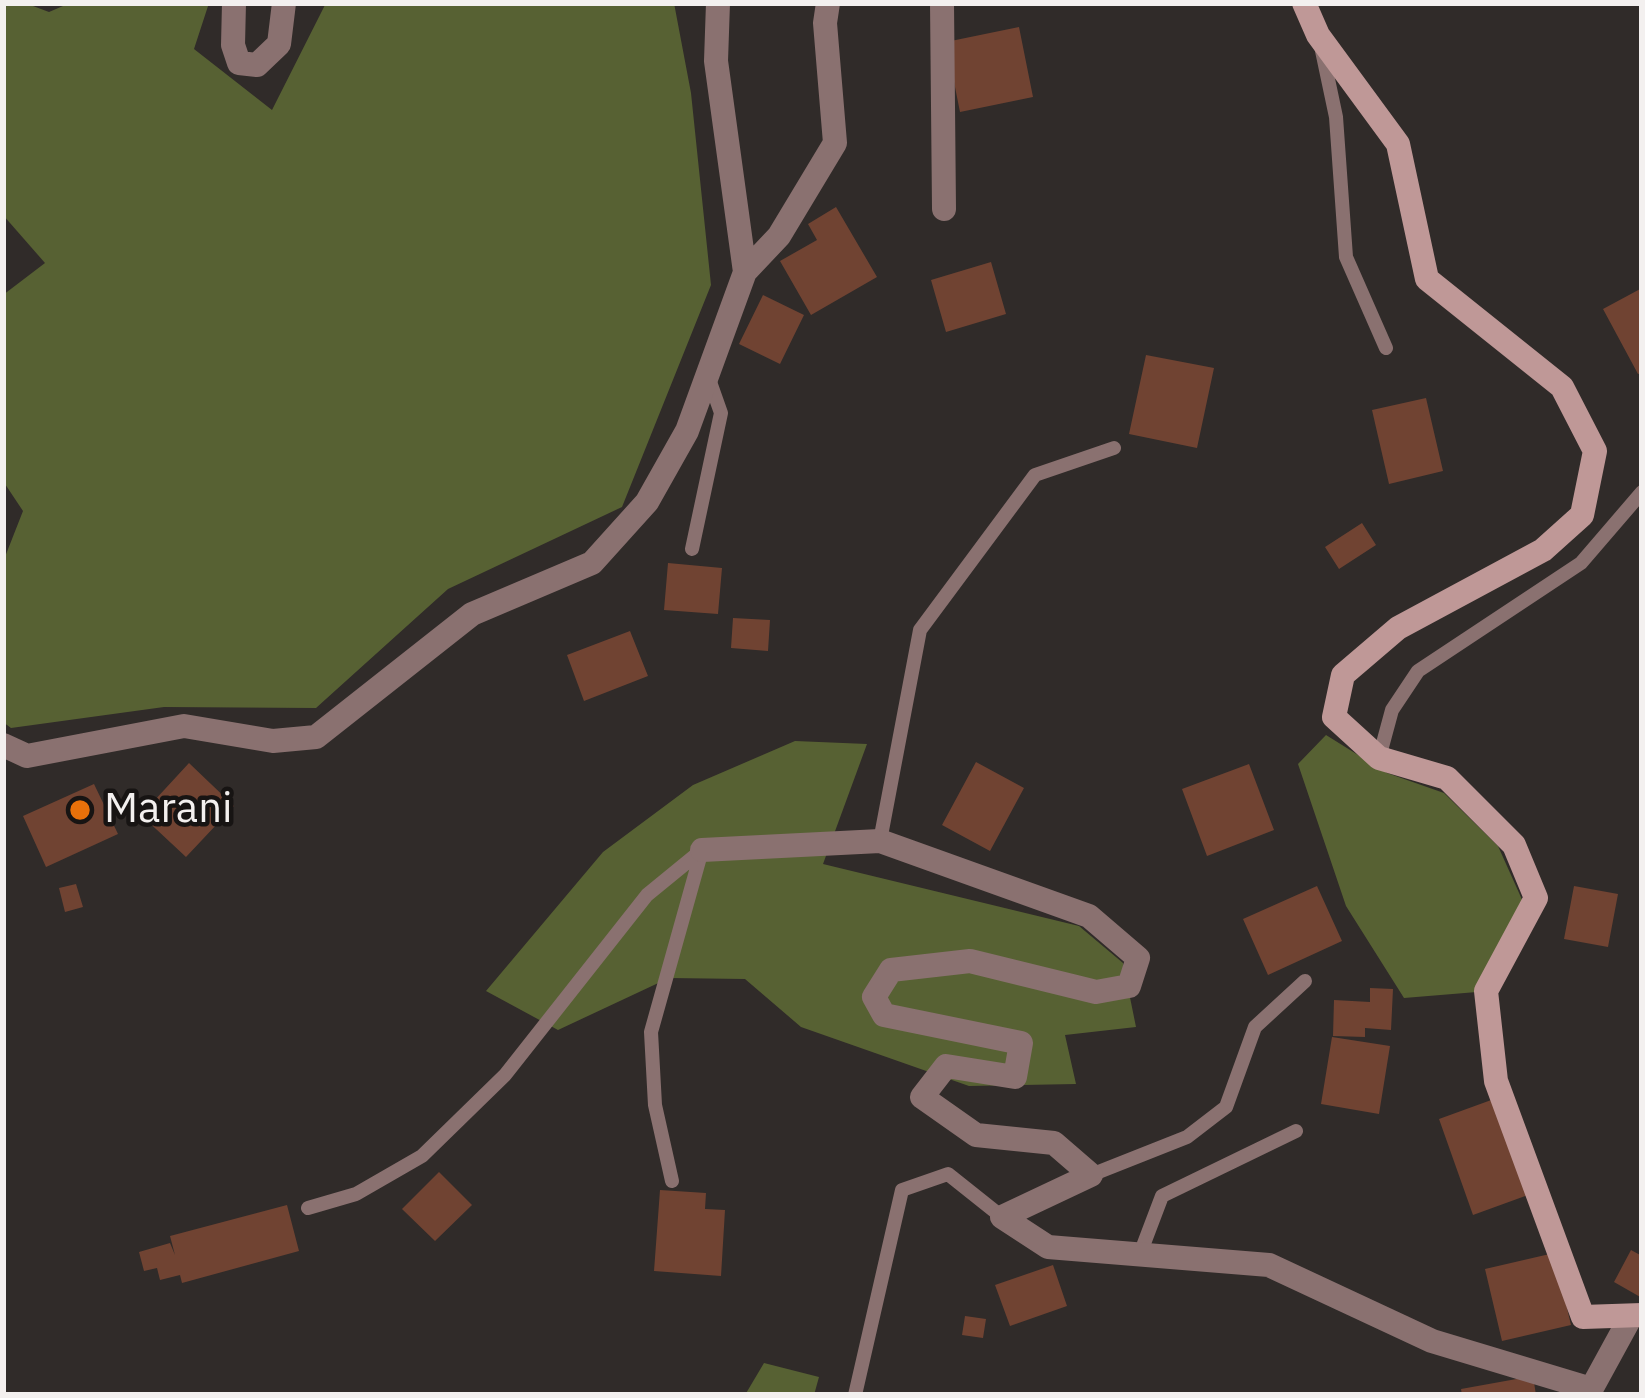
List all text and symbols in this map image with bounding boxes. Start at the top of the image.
place label: Marani [104,785,233,835]
marker: Marani [67,797,93,823]

